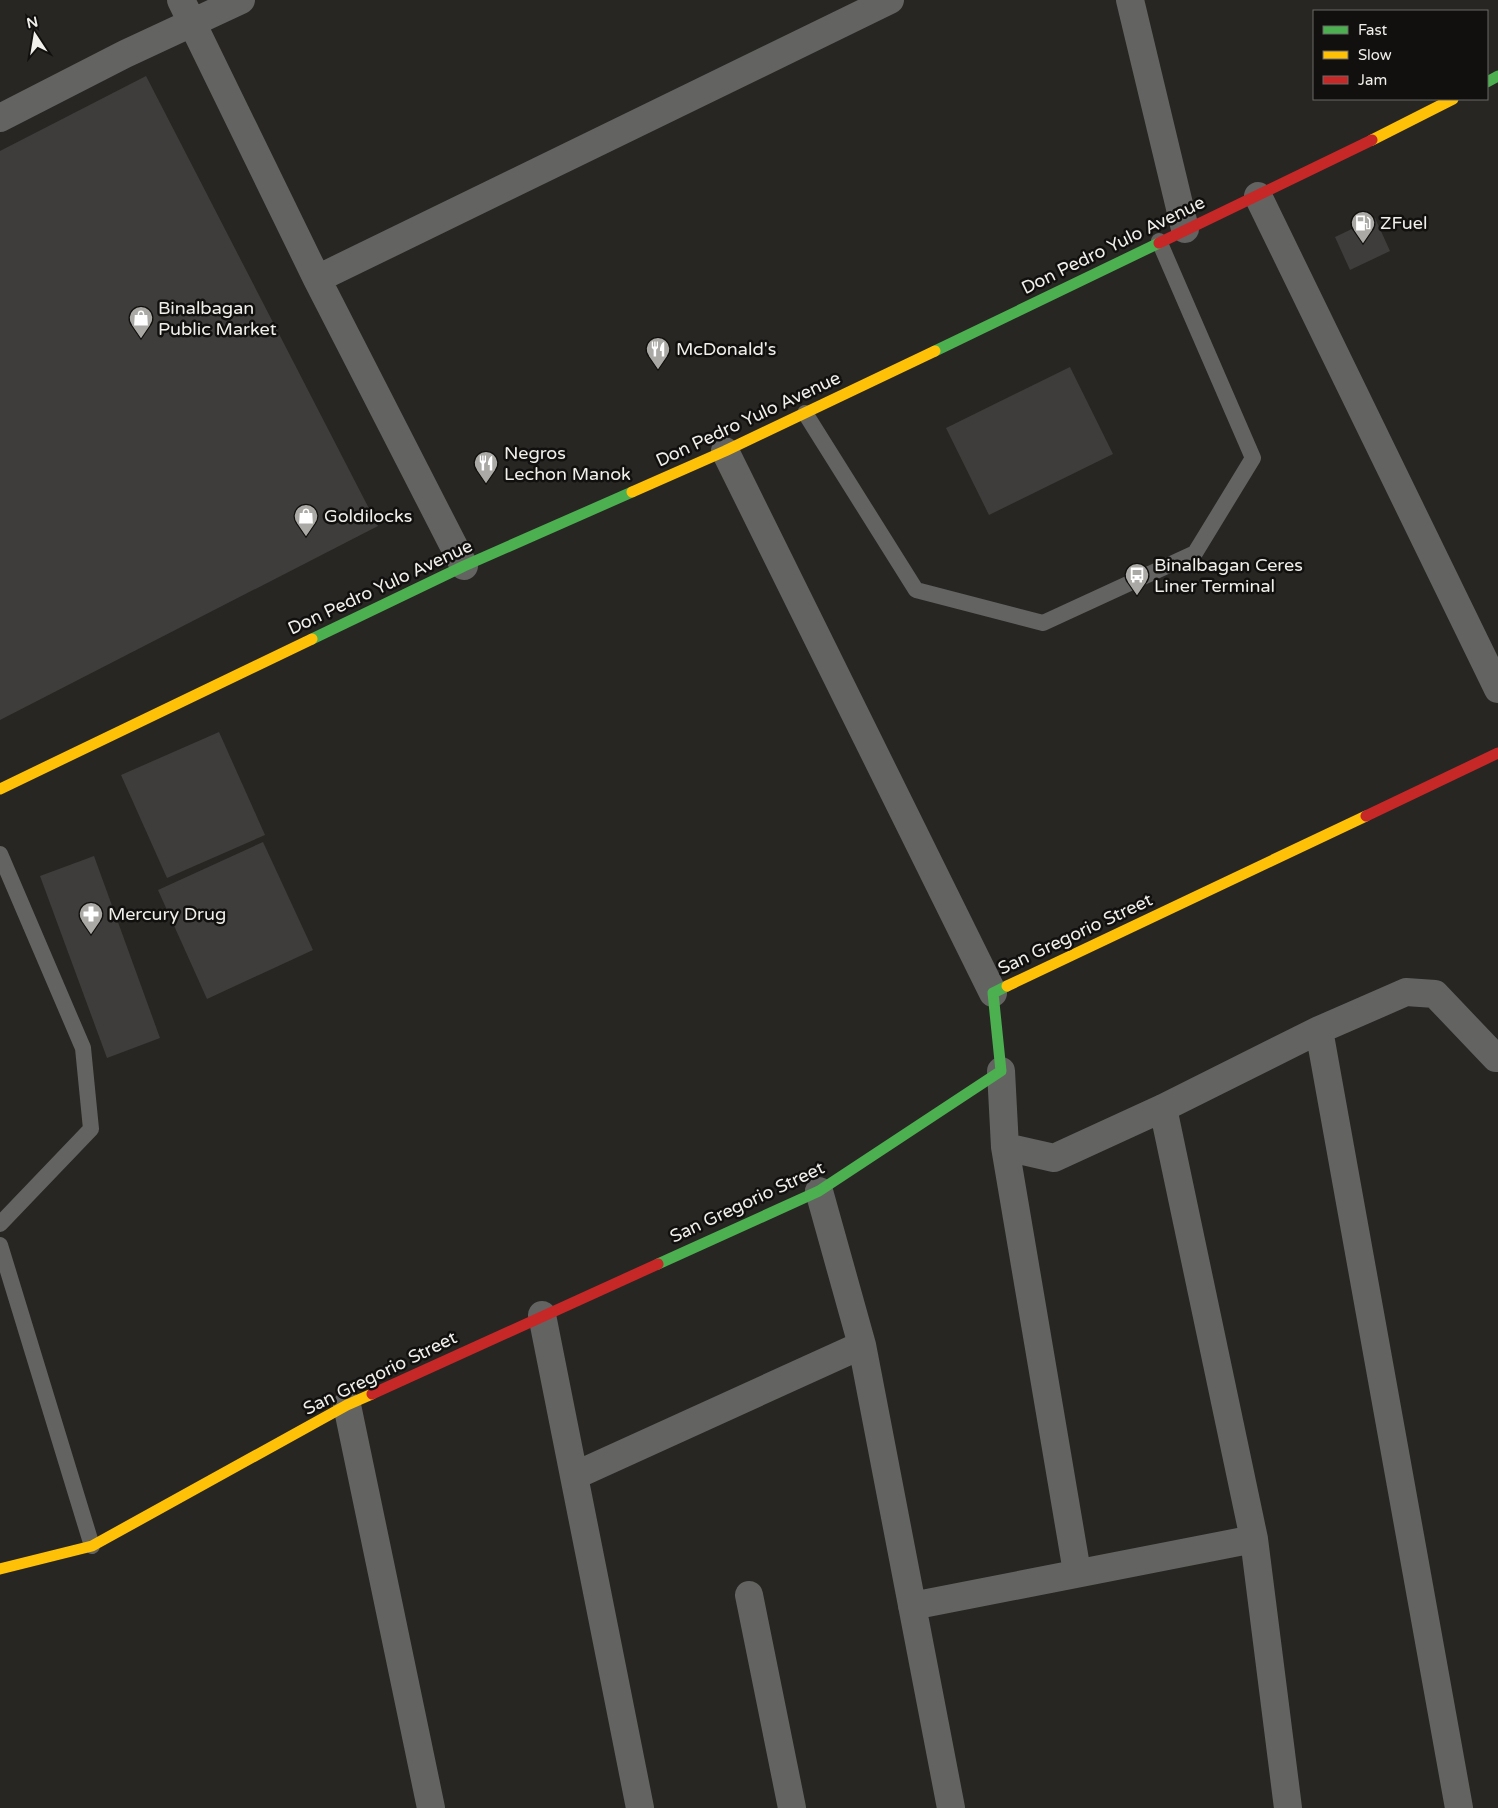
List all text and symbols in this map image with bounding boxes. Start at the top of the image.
north arrow [10,10,60,60]
legend [1313,10,1488,100]
text: N [25,13,40,32]
text: Fast [1358,21,1388,39]
text: Slow [1358,46,1392,64]
text: Jam [1358,71,1387,89]
street label: Don Pedro Yulo Avenue [1018,191,1208,299]
fuel station icon: ZFuel [1350,210,1376,244]
place label: ZFuel [1380,212,1427,234]
place label: Binalbagan Public Market [158,297,277,340]
shop icon: Binalbagan Public Market [128,305,154,339]
restaurant icon: McDonald's [645,336,671,370]
place label: McDonald's [676,338,776,360]
street label: Don Pedro Yulo Avenue [652,367,844,471]
place label: Negros Lechon Manok [504,442,631,485]
restaurant icon: Negros Lechon Manok [473,450,499,484]
shop icon: Goldilocks [293,503,319,537]
place label: Goldilocks [324,505,412,527]
street label: Don Pedro Yulo Avenue [284,535,476,639]
place label: Binalbagan Ceres Liner Terminal [1154,554,1303,597]
bus stop icon: Binalbagan Ceres Liner Terminal [1124,562,1150,596]
street label: San Gregorio Street [994,888,1156,979]
pharmacy icon: Mercury Drug [78,901,104,935]
place label: Mercury Drug [108,903,226,925]
street label: San Gregorio Street [666,1156,828,1247]
street label: San Gregorio Street [300,1326,460,1420]

